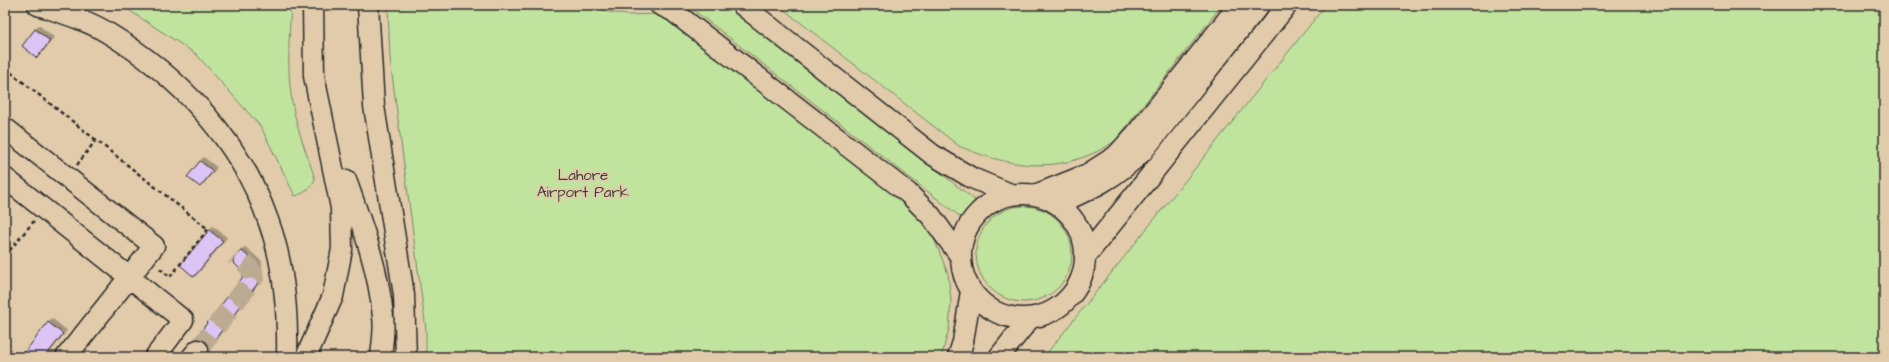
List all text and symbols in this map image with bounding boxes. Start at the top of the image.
park label: Lahore Airport Park [537,165,629,203]

